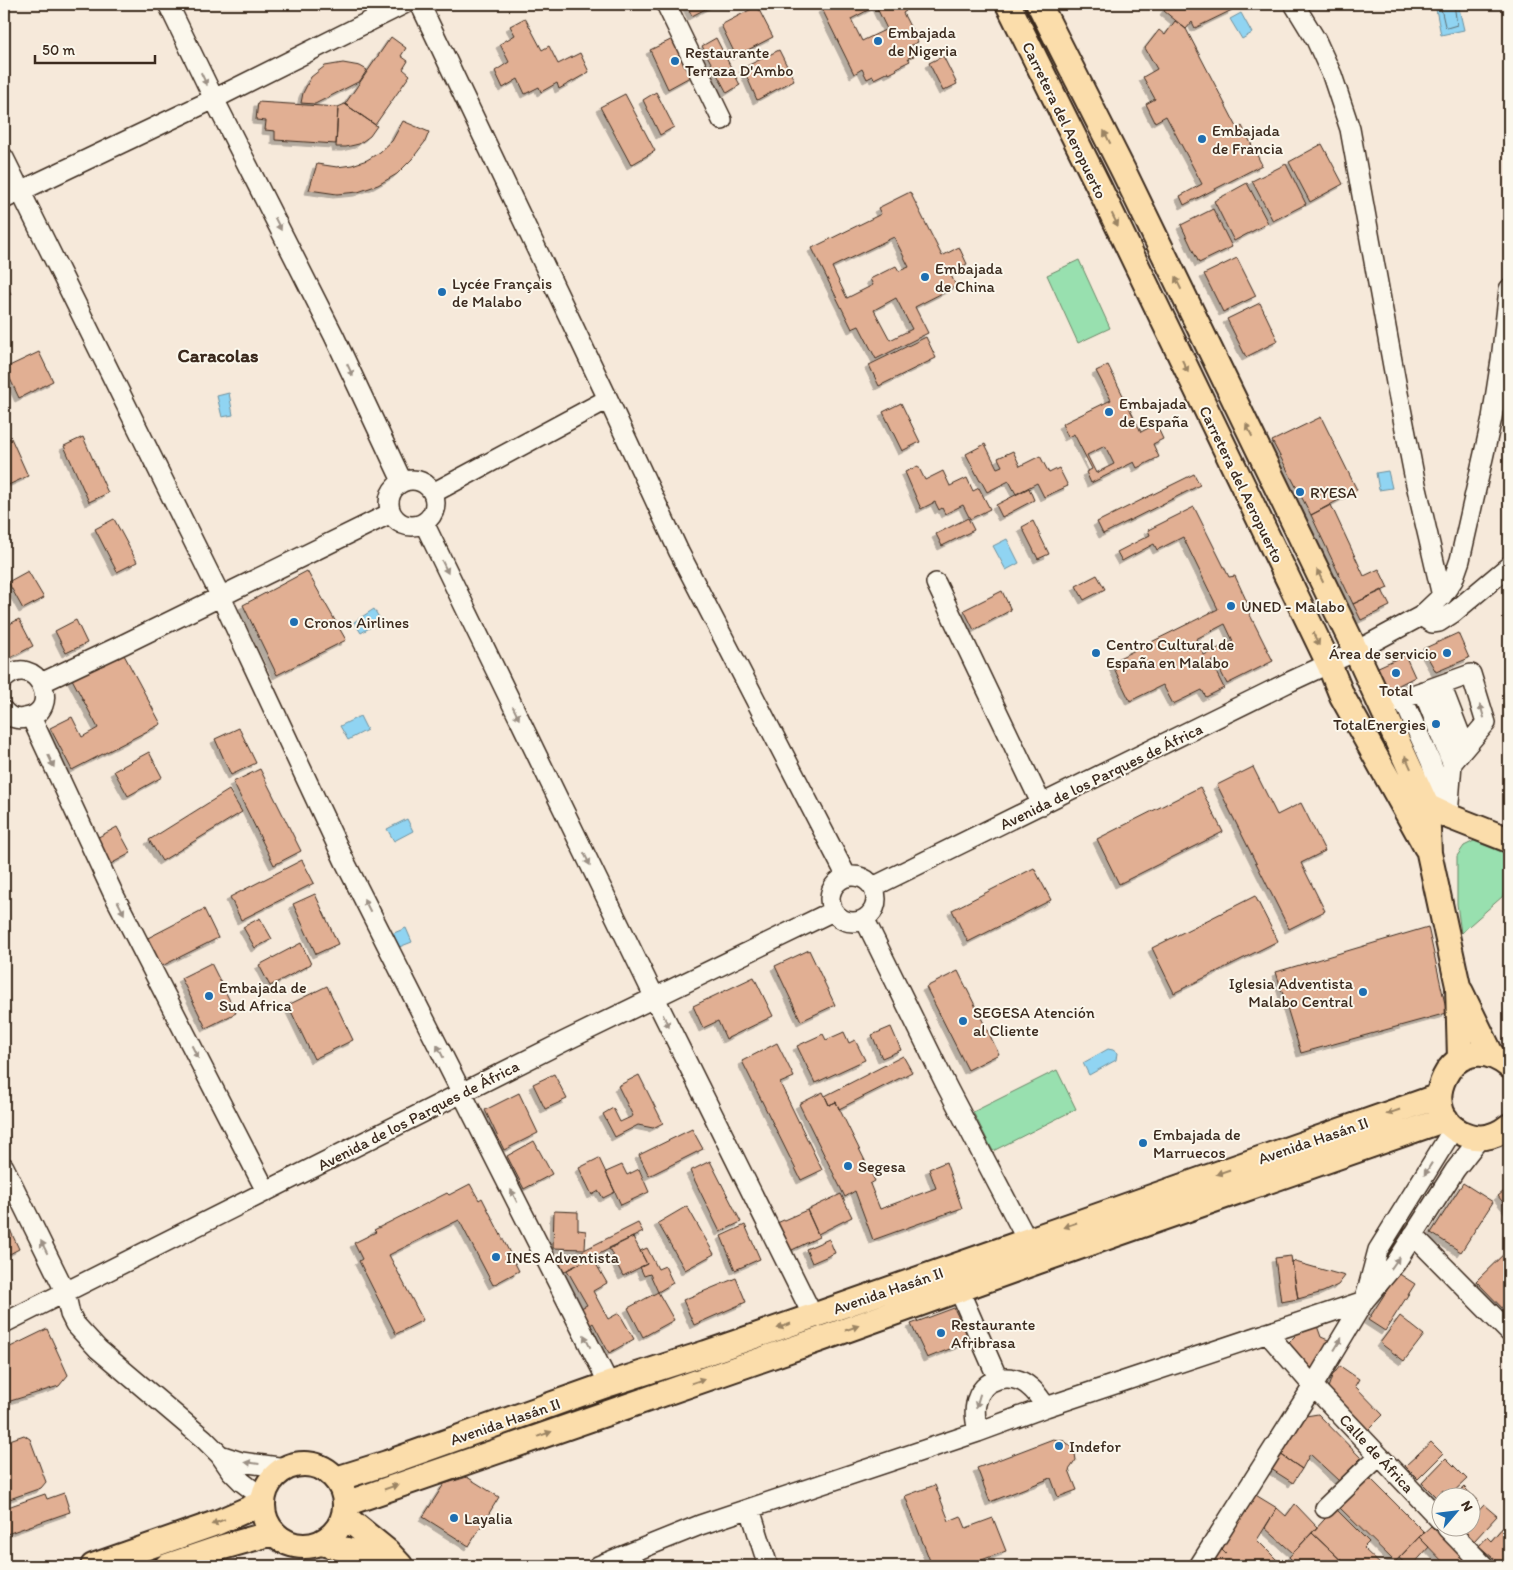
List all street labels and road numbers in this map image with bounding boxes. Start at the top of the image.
street label: Carretera del Aeropuerto [1018,39,1111,202]
street label: Carretera del Aeropuerto [1195,403,1288,566]
street label: Avenida de los Parques de África [997,719,1206,834]
street label: Avenida de los Parques de África [314,1056,522,1175]
street label: Avenida Hasán II [1256,1113,1371,1168]
street label: Avenida Hasán II [831,1263,946,1318]
street label: Avenida Hasán II [448,1394,563,1449]
street label: Calle de África [1335,1410,1418,1497]

